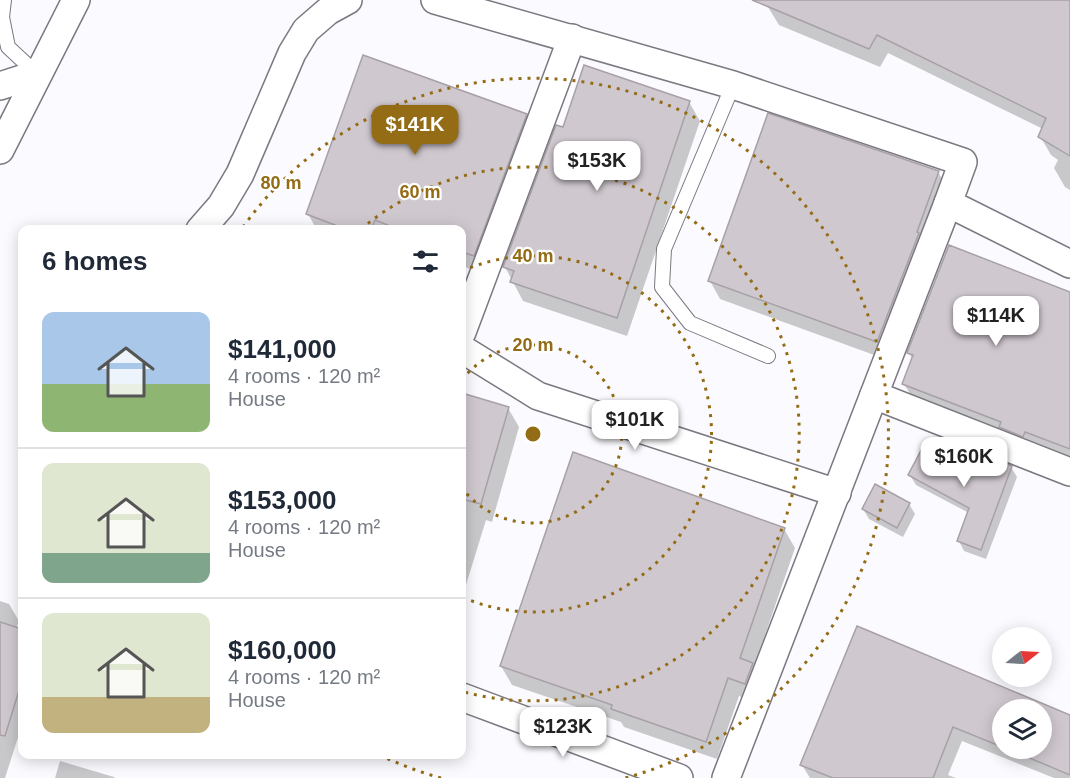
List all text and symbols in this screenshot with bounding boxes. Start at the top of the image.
pin: $141K [373,105,457,156]
text: $141K [386,113,444,135]
pin: $153K [555,141,639,192]
text: $153K [568,149,626,171]
text: 80 m [260,173,302,193]
text: 60 m [399,182,441,202]
icon: filters [409,245,442,278]
text: 6 homes [42,246,148,276]
text: 40 m [512,246,554,266]
pin: $114K [954,296,1038,347]
text: $114K [967,304,1025,326]
text: $141,000 [228,334,336,364]
text: 20 m [512,335,554,355]
icon: home [90,336,162,408]
text: 4 rooms · 120 m² [228,365,380,387]
text: House [228,388,286,410]
pin: $101K [593,400,677,451]
text: $101K [606,408,664,430]
centre of rings [523,424,543,444]
pin: $160K [922,437,1006,488]
text: $160K [935,445,993,467]
text: $153,000 [228,485,336,515]
icon: home [90,487,162,559]
text: 4 rooms · 120 m² [228,516,380,538]
text: House [228,539,286,561]
north arrow [992,627,1052,687]
map controls [992,627,1052,759]
text: $160,000 [228,635,336,665]
icon: home [90,637,162,709]
text: 4 rooms · 120 m² [228,666,380,688]
text: House [228,689,286,711]
button: layers [992,699,1052,759]
pin: $123K [521,707,605,758]
text: $123K [534,715,592,737]

